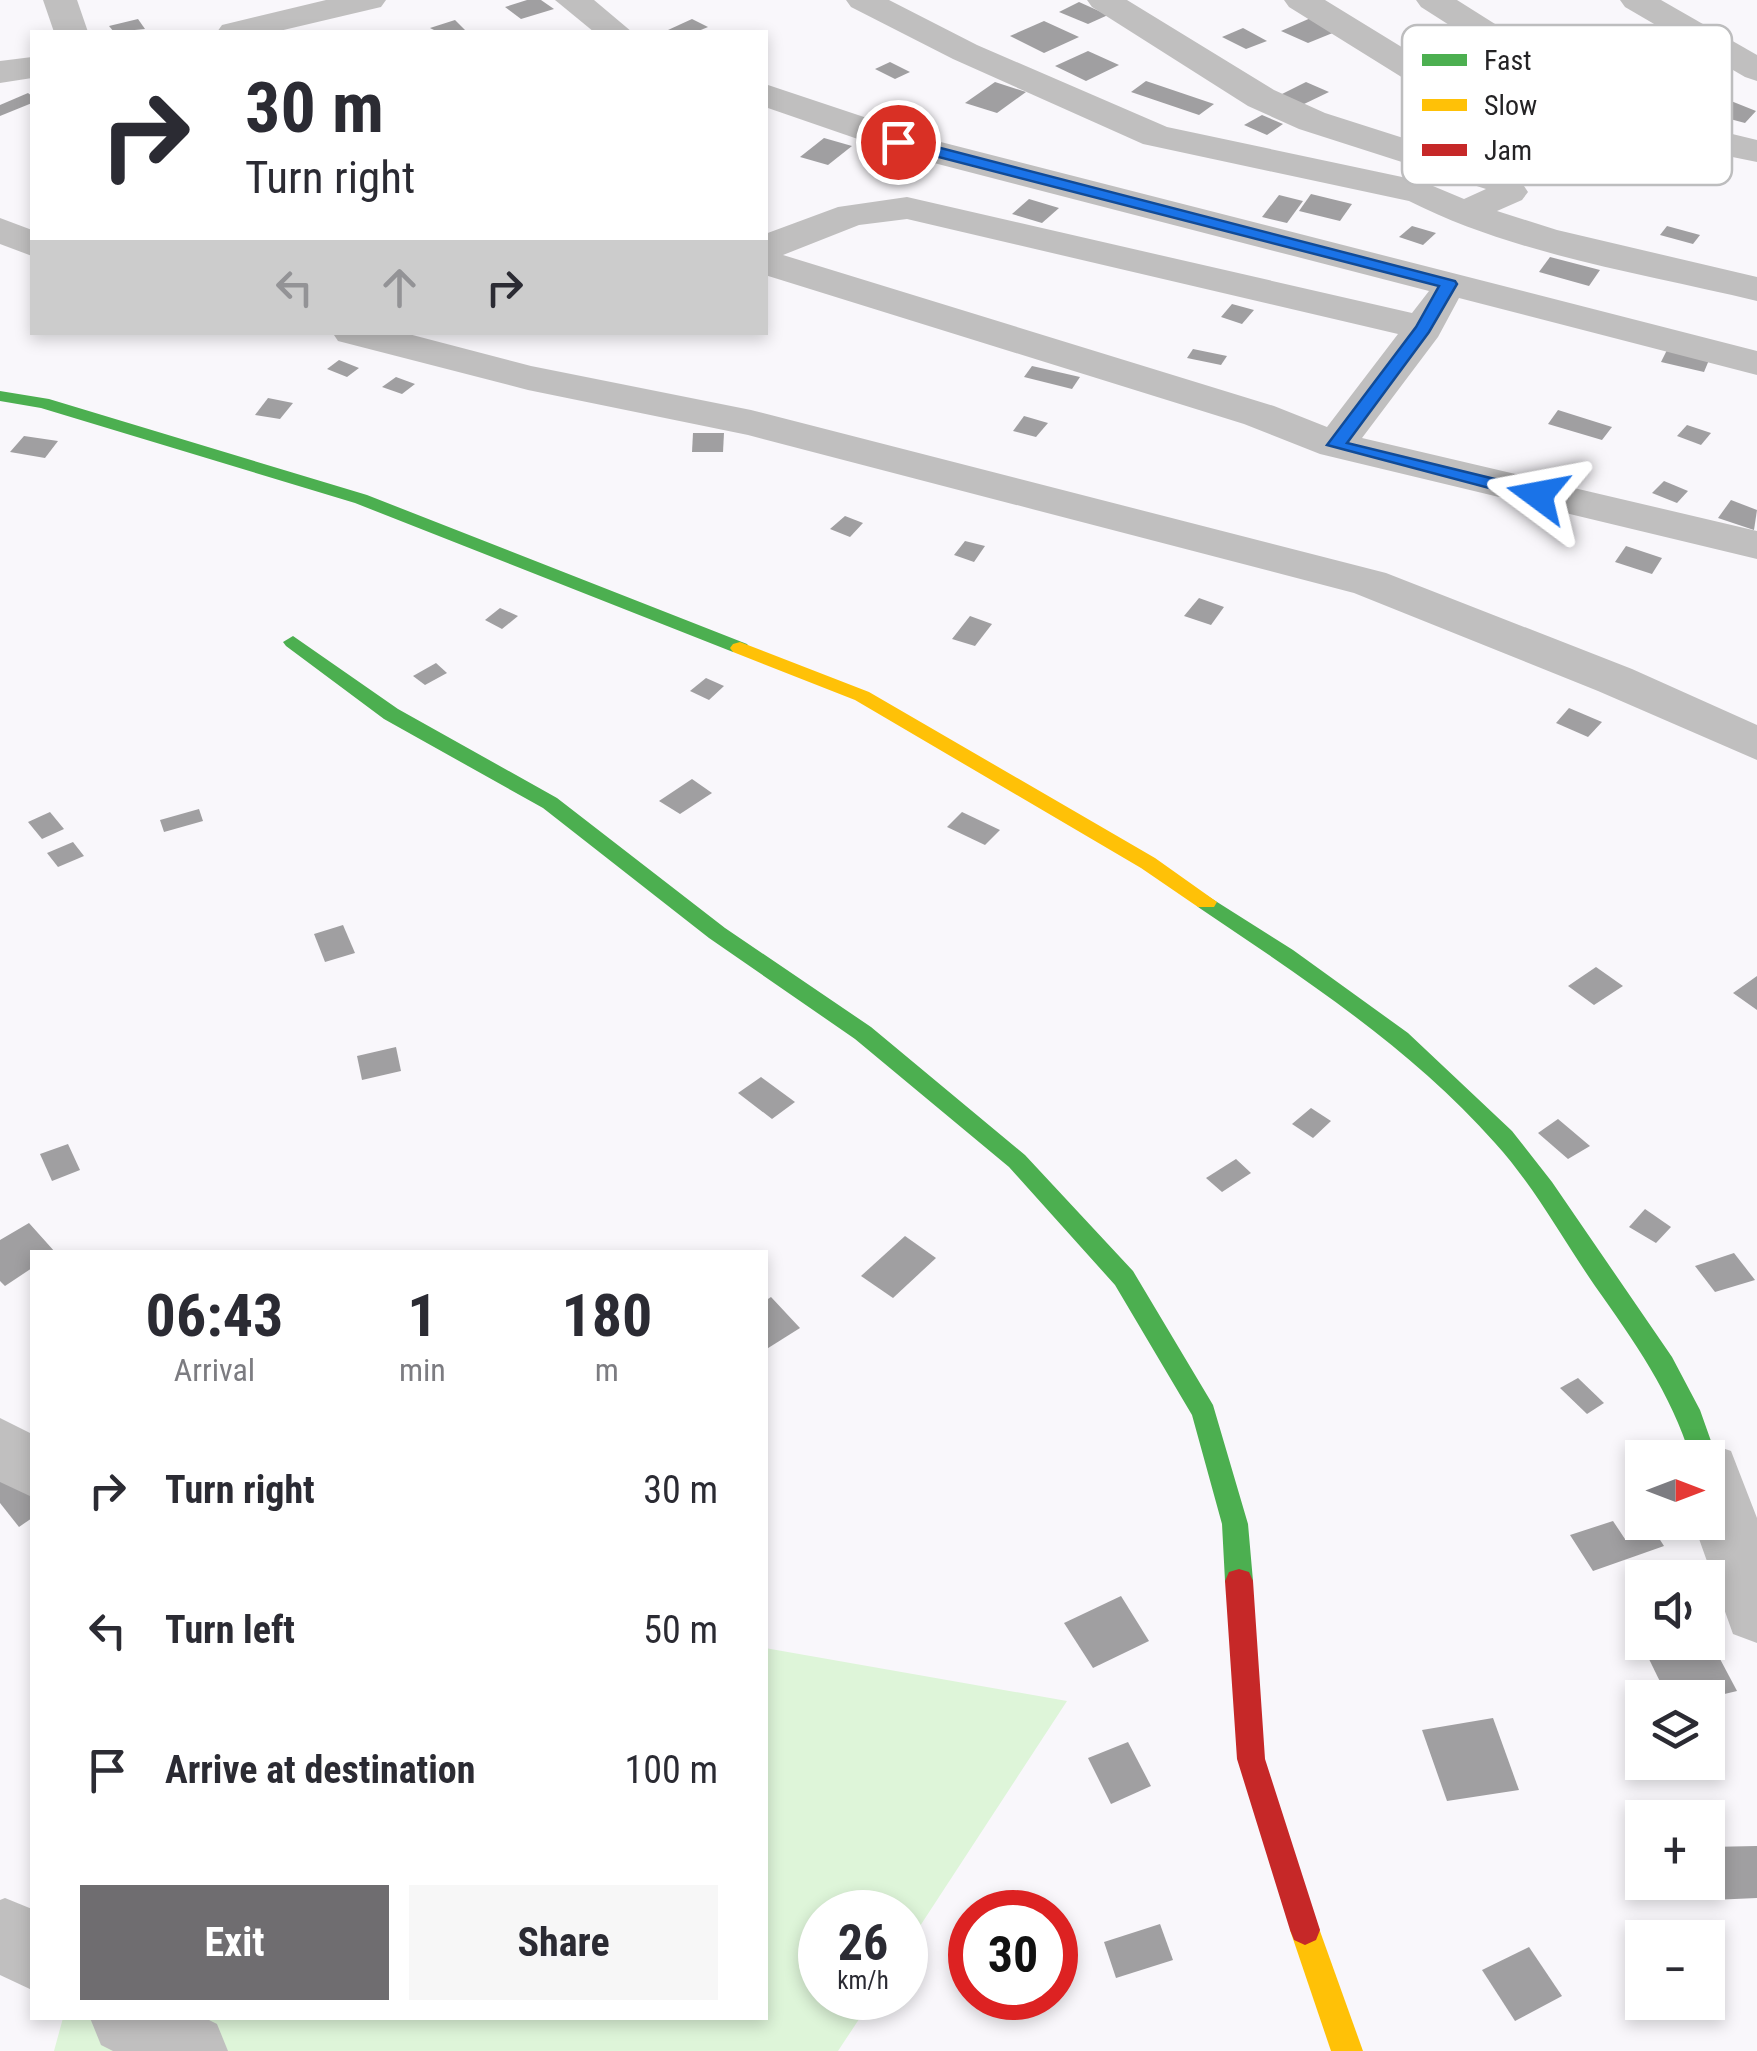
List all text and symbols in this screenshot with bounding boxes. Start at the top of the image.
legend [1402,25,1732,185]
text: Fast [1484,44,1531,77]
text: 30 m [245,67,384,149]
icon: right [80,70,210,200]
text: Slow [1484,89,1537,122]
pin [856,100,941,185]
icon: arrive [871,115,926,170]
text: Jam [1484,134,1532,167]
text: Turn right [245,151,415,204]
icon: left [267,260,322,315]
icon: ahead [372,260,427,315]
icon: right [477,260,532,315]
position arrow [1486,443,1590,547]
text: 06:43 [146,1280,283,1351]
text: 1 [407,1280,438,1351]
text: 180 [561,1280,652,1351]
text: Arrival [174,1351,255,1389]
text: min [399,1351,446,1389]
text: m [595,1351,619,1389]
north arrow [1625,1440,1725,1540]
map controls [1625,1440,1725,2020]
icon: right [80,1463,135,1518]
text: Turn right [165,1468,315,1512]
text: 30 m [643,1468,718,1512]
button: sound [1625,1560,1725,1660]
icon: left [80,1603,135,1658]
text: Turn left [165,1608,295,1652]
text: 50 m [643,1608,718,1652]
button: layers [1625,1680,1725,1780]
icon: arrive [80,1743,135,1798]
text: Arrive at destination [165,1748,475,1792]
text: 100 m [624,1748,718,1792]
button: + [1625,1800,1725,1900]
button: Exit [80,1885,389,2000]
button: Share [409,1885,718,2000]
speed limit sign: 30 [948,1890,1078,2020]
text: 26 [838,1914,888,1972]
button: − [1625,1920,1725,2020]
text: km/h [837,1966,889,1995]

